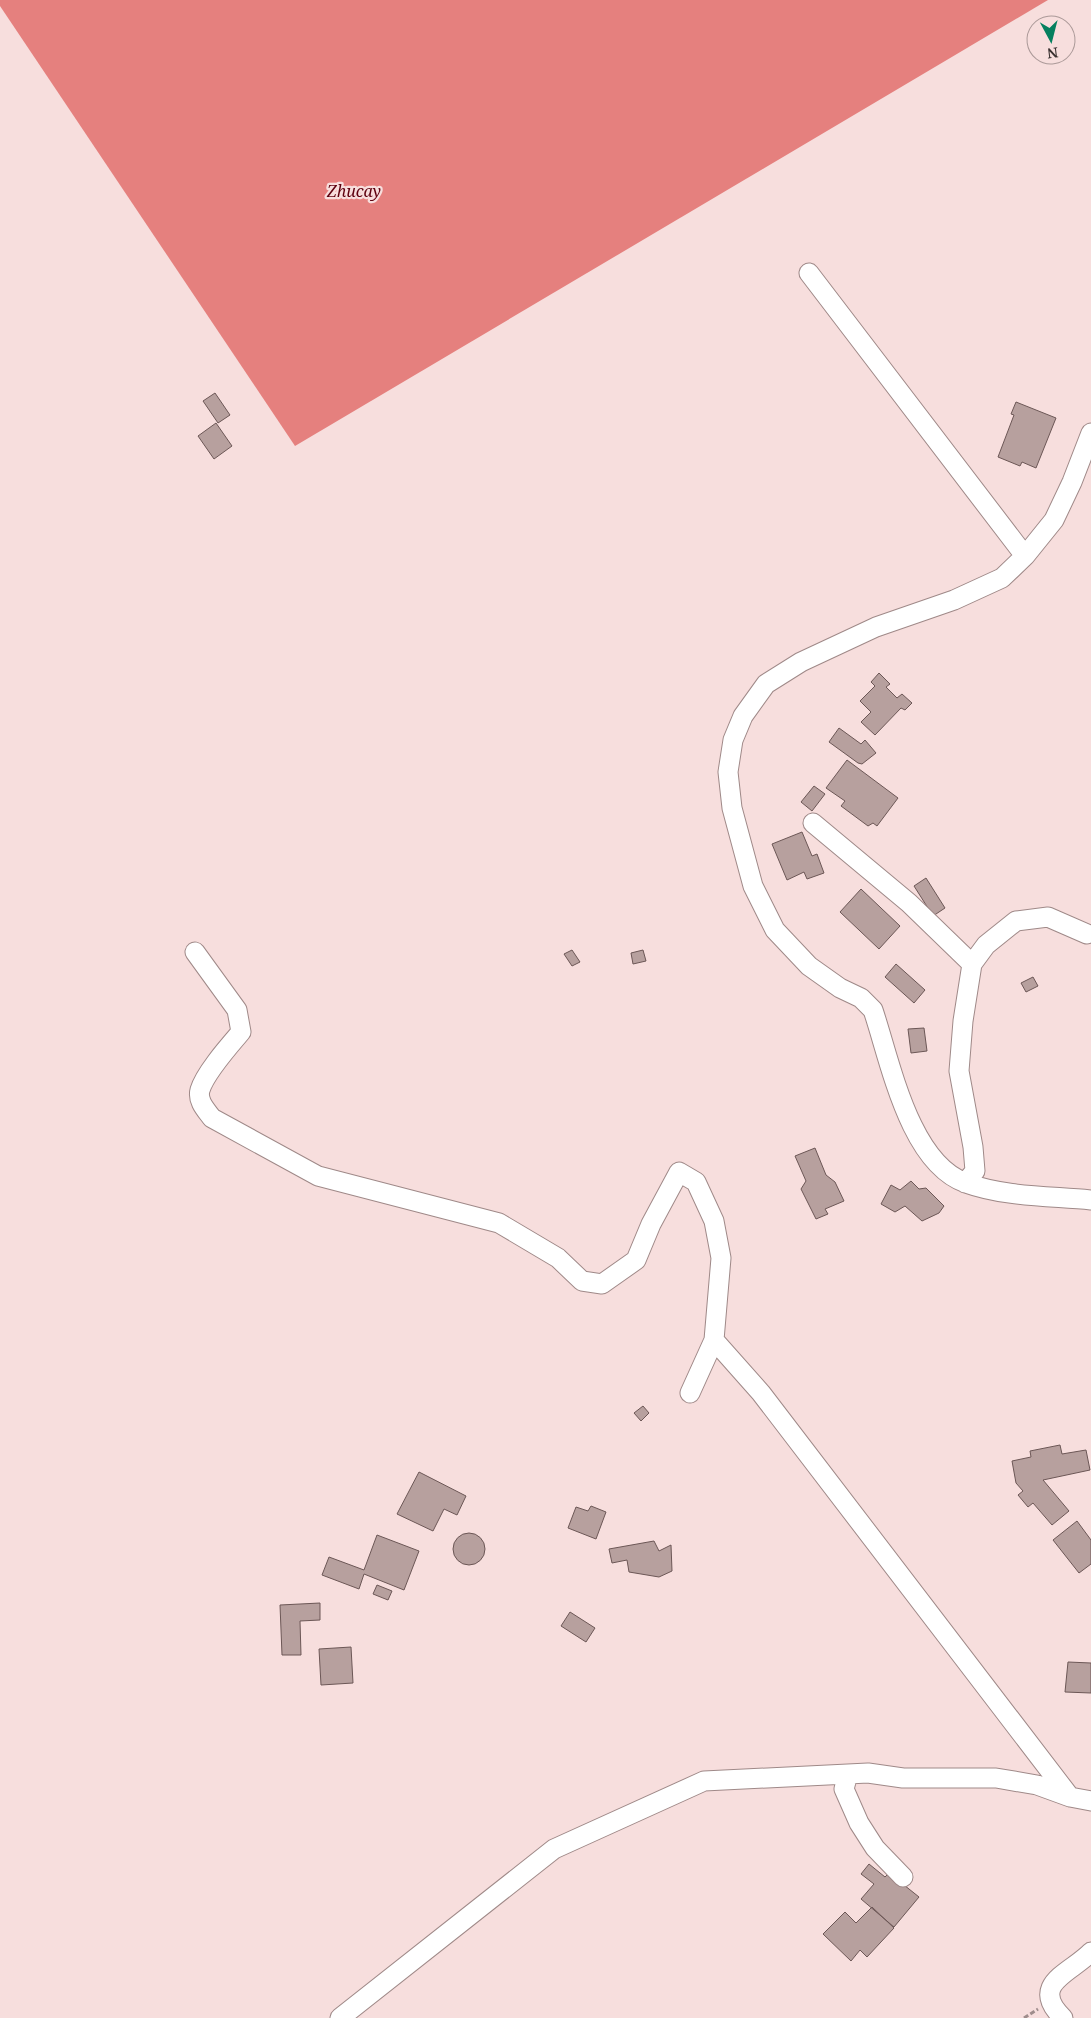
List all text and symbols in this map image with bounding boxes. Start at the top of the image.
north arrow [1026,15,1076,65]
text: N [1046,43,1059,64]
park label: Zhucay [326,180,381,202]

